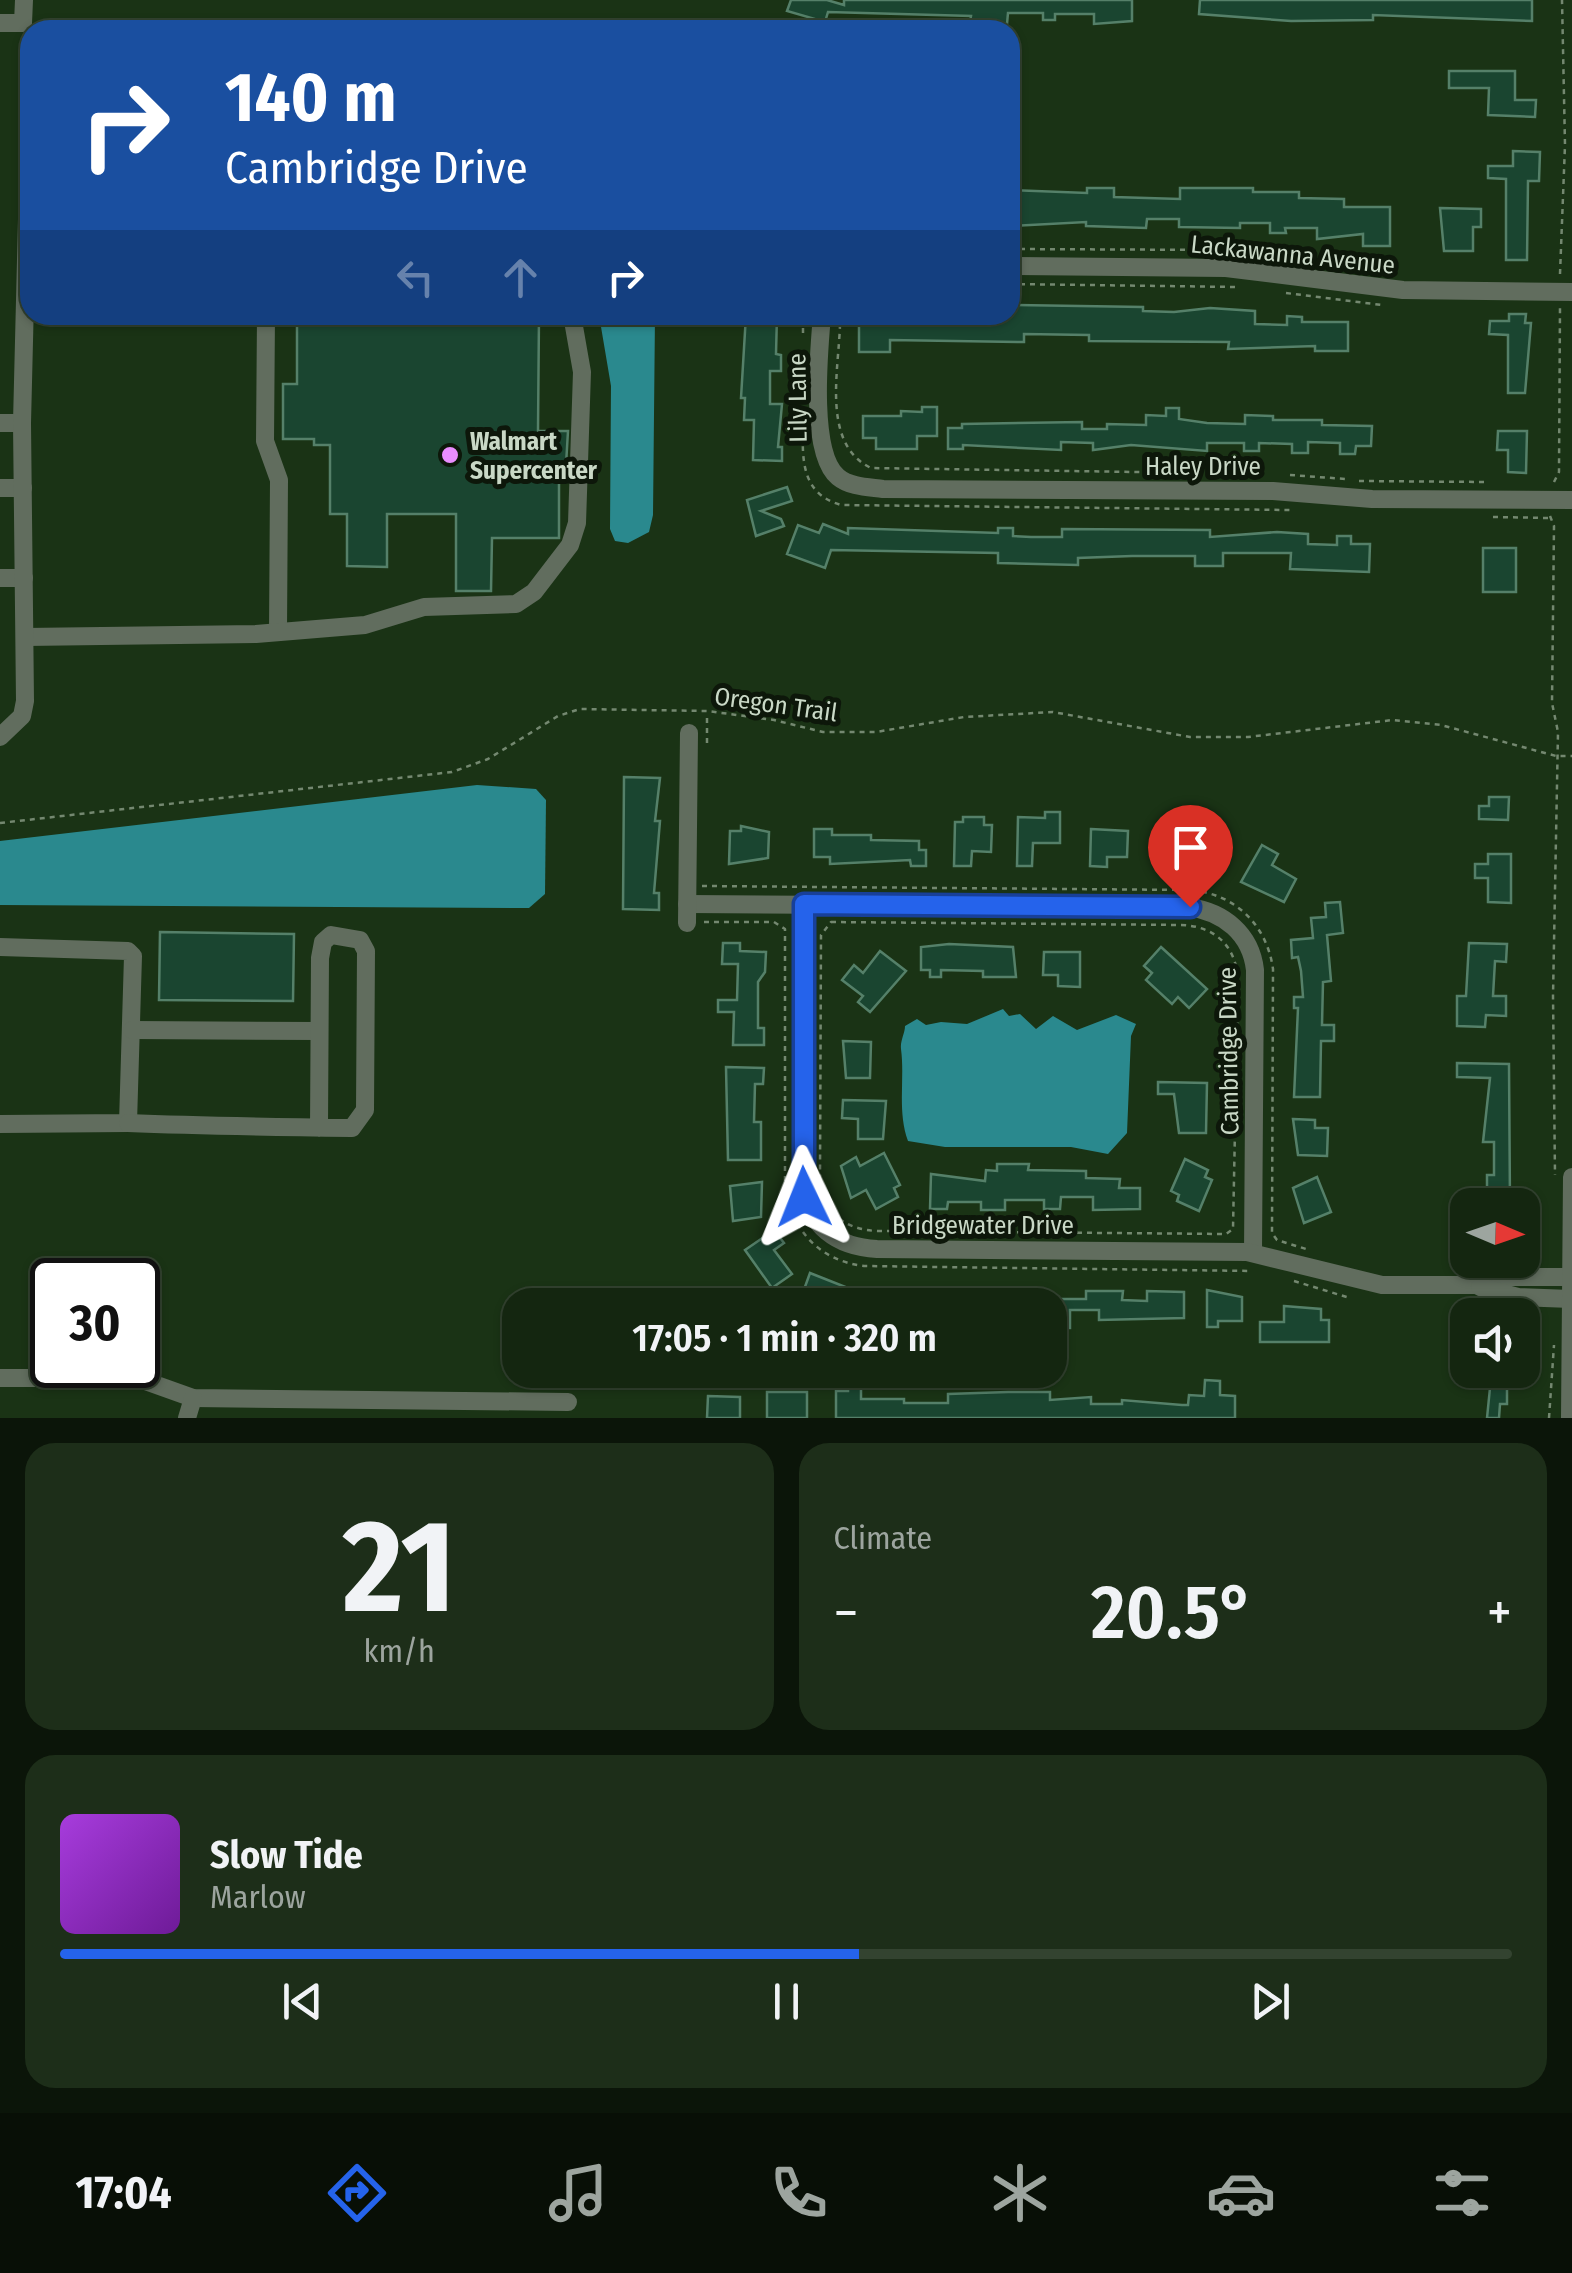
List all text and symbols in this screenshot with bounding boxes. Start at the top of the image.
text: 140 m [225,56,397,140]
icon: right [60,60,190,190]
text: Cambridge Drive [225,141,528,195]
street label: Lackawanna Avenue [1189,229,1396,281]
icon: left [388,250,443,305]
icon: ahead [493,250,548,305]
icon: right [598,250,653,305]
street label: Lily Lane [782,353,814,443]
place label: Walmart Supercenter [470,427,598,486]
marker: Walmart Supercenter [439,444,461,466]
street label: Haley Drive [1145,452,1261,482]
street label: Oregon Trail [713,682,840,728]
pin [1148,805,1233,908]
icon: arrive [1163,820,1218,875]
street label: Cambridge Drive [1213,967,1245,1135]
position arrow [752,1145,856,1249]
north arrow [1450,1188,1540,1278]
map controls [1450,1188,1540,1388]
street label: Bridgewater Drive [892,1211,1074,1241]
speed limit sign: 30 [30,1258,160,1388]
button: sound [1450,1298,1540,1388]
text: 17:05 · 1 min · 320 m [632,1315,937,1361]
text: 21 [343,1489,456,1645]
text: Climate [834,1519,932,1557]
text: 20.5° [1091,1568,1254,1658]
text: − [834,1580,858,1646]
text: + [1487,1580,1512,1646]
text: km/h [364,1632,435,1670]
text: Slow Tide [210,1832,363,1878]
text: Marlow [210,1878,306,1916]
icon: previous [275,1974,330,2029]
icon: pause [759,1974,814,2029]
icon: next [1243,1974,1298,2029]
icon: directions [322,2158,392,2228]
icon: music [543,2158,613,2228]
icon: phone [764,2158,834,2228]
icon: climate [985,2158,1055,2228]
icon: car [1206,2158,1276,2228]
icon: filters [1427,2158,1497,2228]
text: 17:04 [75,2166,172,2220]

